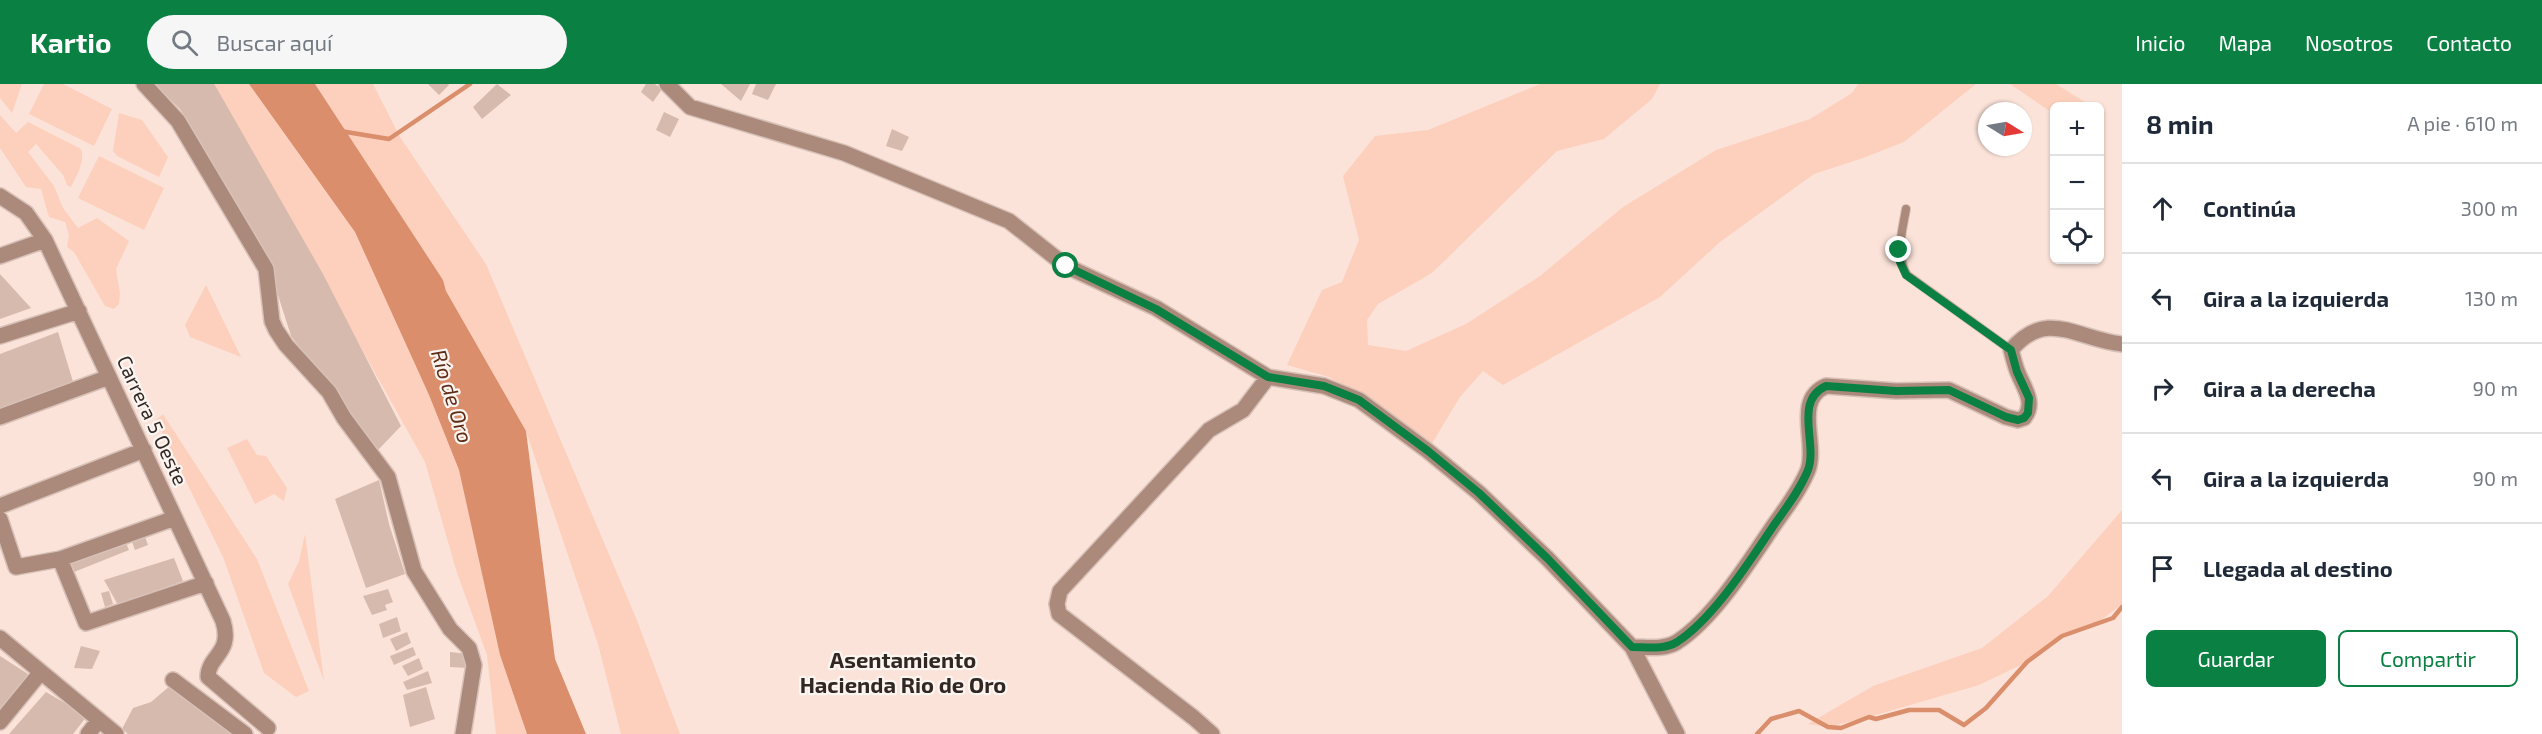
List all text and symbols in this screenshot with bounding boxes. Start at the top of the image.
search box [147,15,567,69]
text: Kartio [30,25,111,59]
icon: search [168,26,201,59]
text: Buscar aquí [216,29,333,55]
text: Inicio [2135,30,2185,55]
text: Mapa [2218,30,2272,55]
text: Nosotros [2305,30,2393,55]
text: Contacto [2426,30,2512,55]
north arrow [1978,102,2032,156]
map controls [2050,102,2104,264]
button: + [2050,102,2104,156]
text: 8 min [2146,108,2214,139]
text: A pie · 610 m [2407,111,2518,135]
button: − [2050,156,2104,210]
icon: ahead [2146,192,2179,225]
text: Continúa [2203,195,2296,221]
text: 300 m [2461,196,2518,220]
button: locate [2050,210,2104,264]
route end [1885,236,1911,262]
route start [1052,252,1078,278]
icon: left [2146,282,2179,315]
text: Gira a la izquierda [2203,285,2389,311]
text: 130 m [2465,286,2518,310]
water label: Río de Oro [427,346,479,446]
street label: Carrera 5 Oeste [113,351,193,489]
icon: right [2146,372,2179,405]
text: Gira a la derecha [2203,375,2376,401]
text: 90 m [2473,376,2518,400]
icon: left [2146,462,2179,495]
text: Gira a la izquierda [2203,465,2389,491]
text: 90 m [2473,466,2518,490]
icon: arrive [2146,552,2179,585]
text: Llegada al destino [2203,555,2393,581]
button: Guardar [2146,630,2326,687]
button: Compartir [2338,630,2518,687]
district label: Asentamiento Hacienda Rio de Oro [800,646,1006,697]

